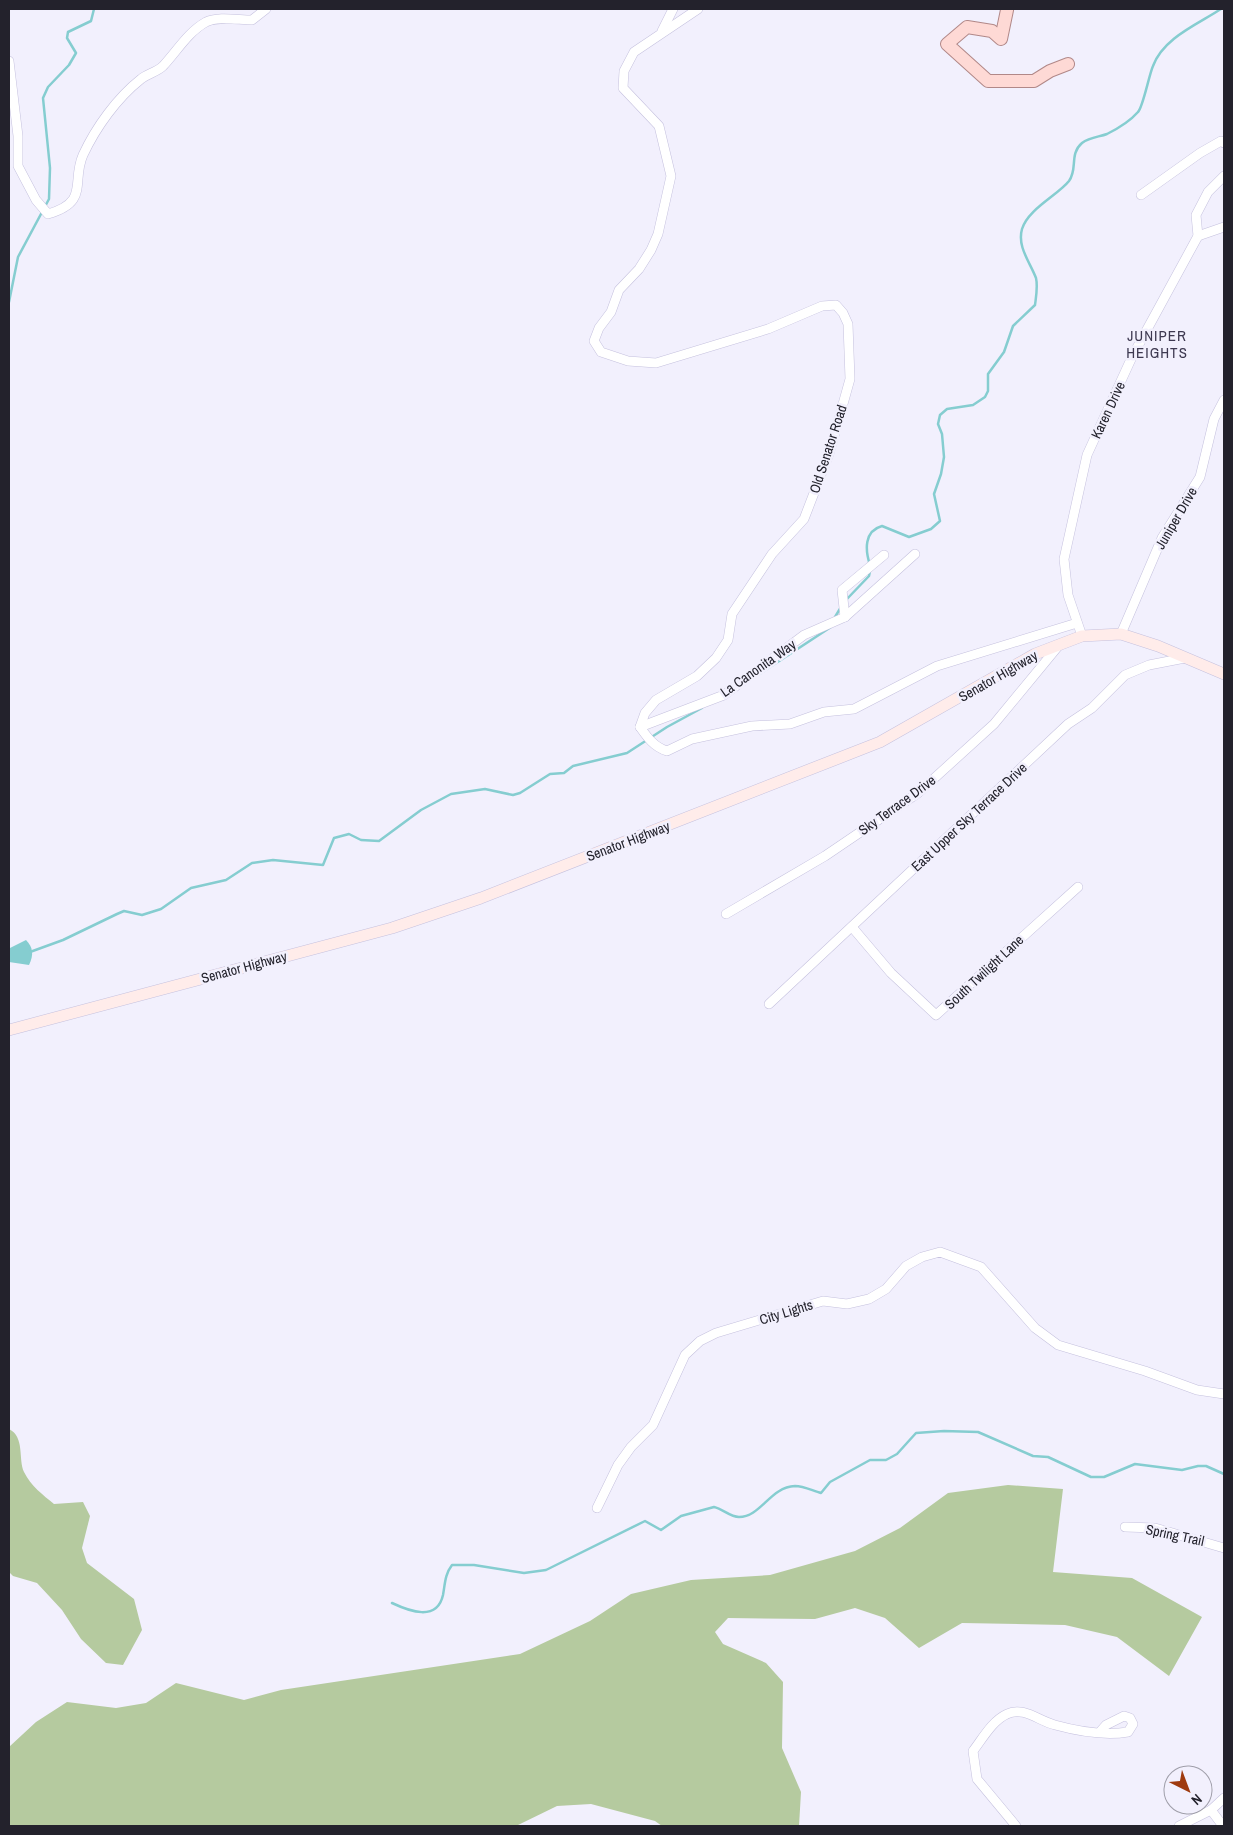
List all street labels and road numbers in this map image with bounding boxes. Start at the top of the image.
street label: Karen Drive [1087,378,1129,442]
street label: Old Senator Road [805,403,851,495]
street label: Juniper Drive [1151,484,1201,552]
street label: La Canonita Way [717,635,800,701]
street label: Senator Highway [955,646,1041,706]
street label: East Upper Sky Terrace Drive [907,759,1031,875]
street label: Sky Terrace Drive [855,771,939,839]
street label: Senator Highway [584,817,673,865]
street label: South Twilight Lane [941,931,1027,1013]
street label: Senator Highway [199,947,289,987]
street label: City Lights [757,1295,815,1329]
street label: Spring Trail [1144,1520,1206,1550]

